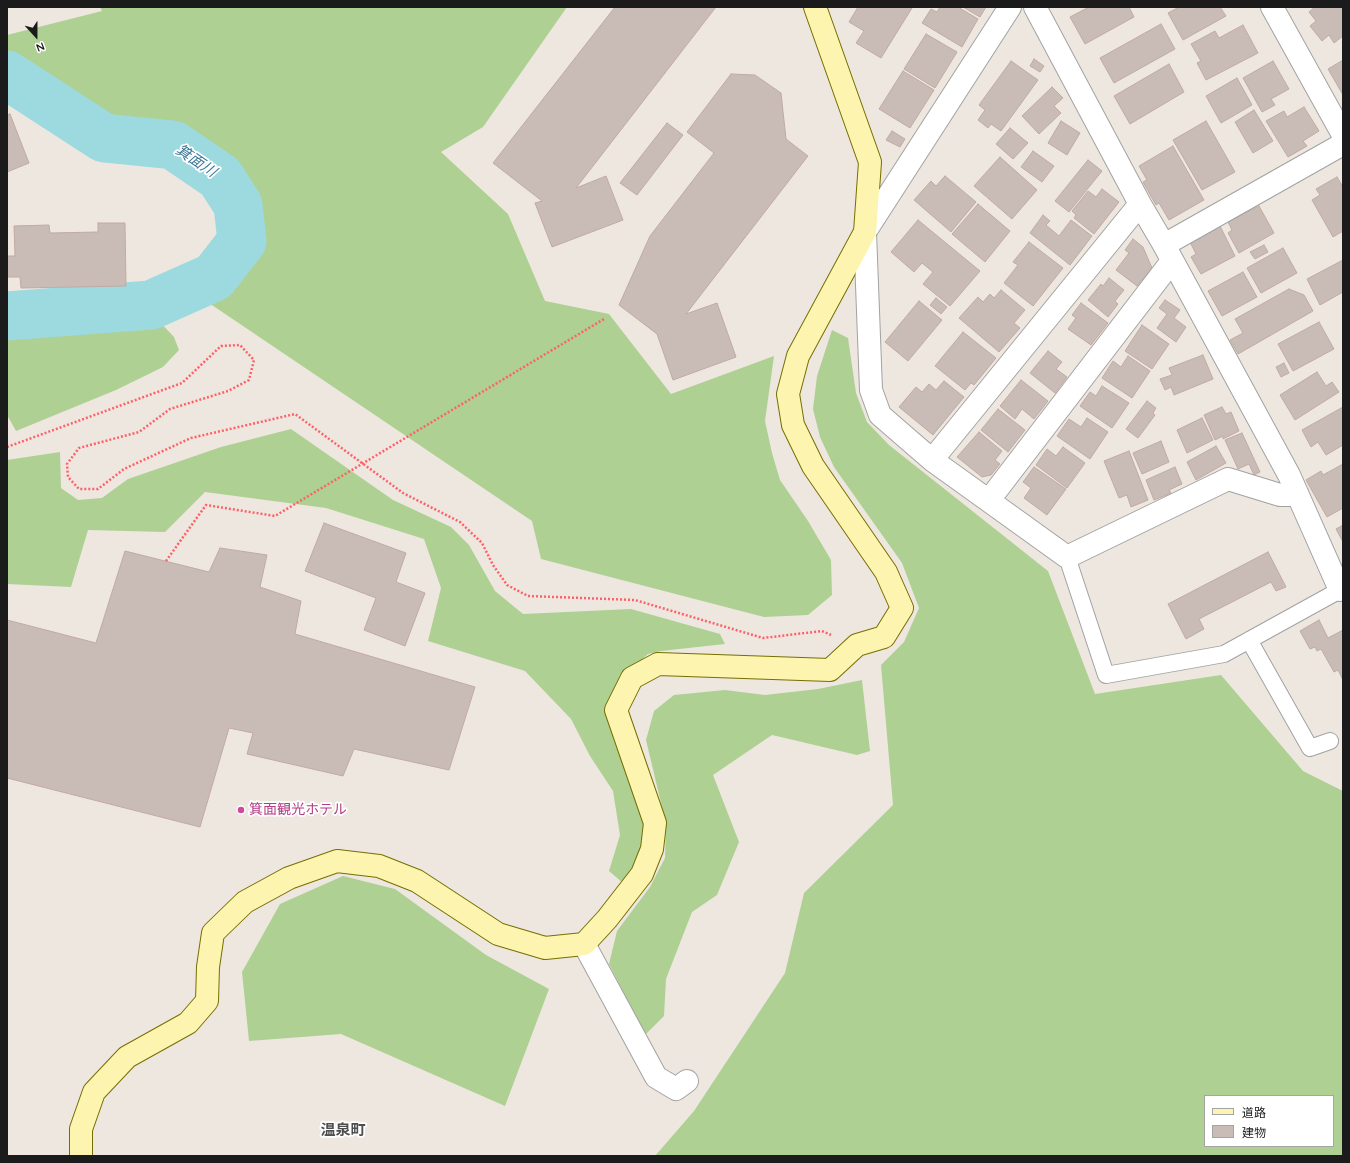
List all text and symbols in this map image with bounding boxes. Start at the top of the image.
north arrow [16,16,56,56]
text: N [34,39,47,55]
water label: 箕面川 [172,141,220,181]
place label: 箕面観光ホテル [249,802,347,818]
marker: 箕面観光ホテル [236,805,246,815]
legend [1204,1095,1334,1147]
text: 道路 [1242,1105,1266,1120]
district label: 温泉町 [321,1121,365,1139]
text: 建物 [1242,1125,1266,1140]

